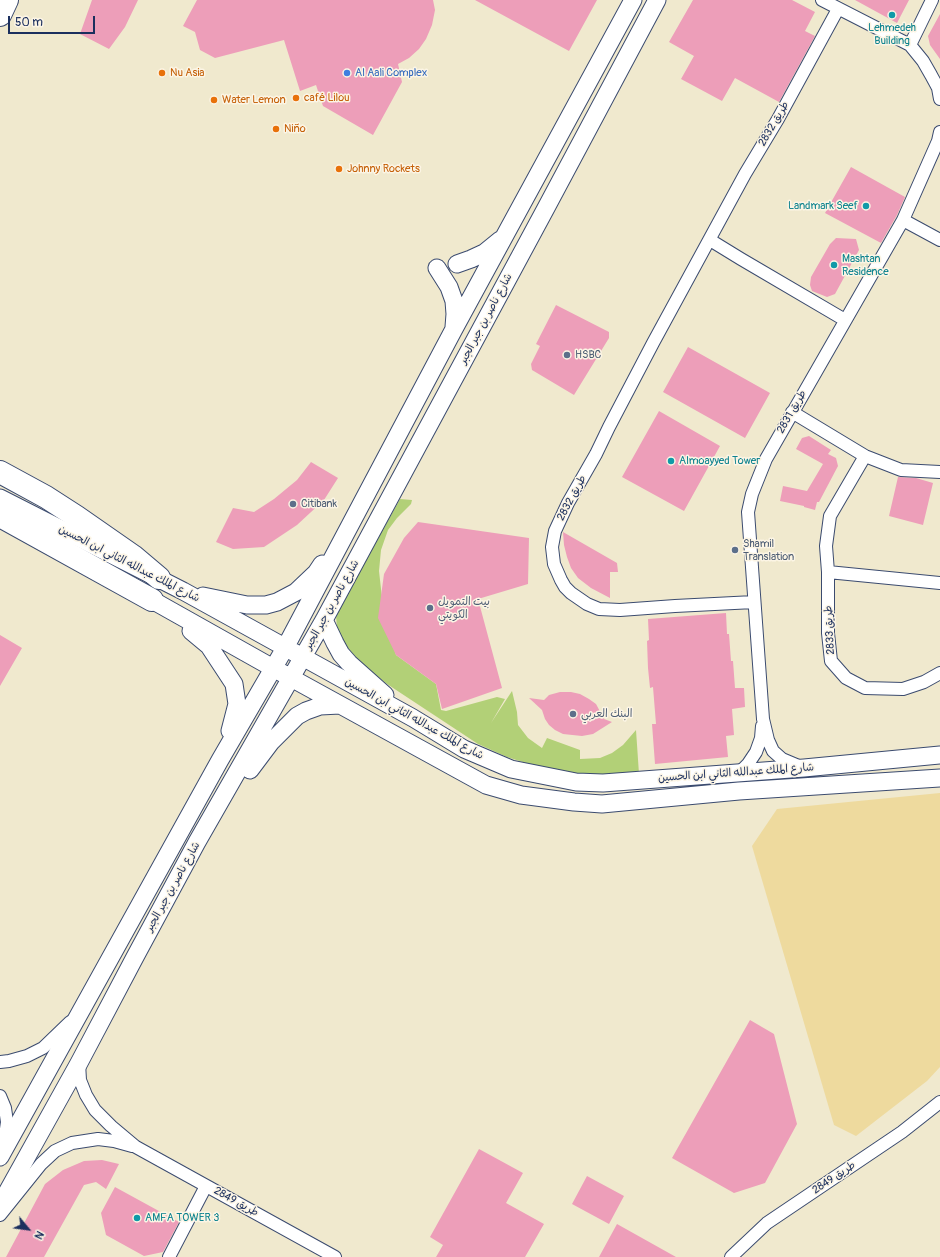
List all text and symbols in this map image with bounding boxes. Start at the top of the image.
scale bar [10,8,97,34]
marker: Lehmedeh Building [887,10,897,20]
text: 50 m [15,15,43,30]
place label: Lehmedeh Building [868,21,916,47]
place label: Nu Asia [170,66,204,80]
place label: Al Aali Complex [355,66,427,80]
marker: Nu Asia [157,68,167,78]
marker: Al Aali Complex [342,68,352,78]
place label: café Lilou [304,91,350,105]
place label: Water Lemon [222,93,286,107]
marker: café Lilou [291,93,301,103]
marker: Water Lemon [209,95,219,105]
street label: طريق 2832 [756,99,792,149]
place label: Niño [284,122,306,136]
marker: Niño [271,124,281,134]
place label: Johnny Rockets [347,162,420,176]
marker: Johnny Rockets [334,164,344,174]
place label: Landmark Seef [788,199,858,213]
marker: Landmark Seef [861,201,871,211]
place label: Mashtan Residence [842,252,889,278]
marker: Mashtan Residence [829,260,839,270]
street label: شارع ناصر بن جبر الجبر [457,271,515,367]
place label: HSBC [575,348,601,362]
marker: HSBC [562,350,572,360]
street label: طريق 2831 [774,388,810,436]
place label: Almoayyed Tower [679,454,760,468]
marker: Almoayyed Tower [666,456,676,466]
street label: طريق 2832 [555,473,589,523]
place label: Citibank [301,497,337,511]
marker: Citibank [288,499,298,509]
street label: شارع الملك عبدالله الثاني ابن الحسين [56,523,202,605]
place label: Shamil Translation [743,537,794,563]
marker: Shamil Translation [730,545,740,555]
street label: شارع ناصر بن جبر الجبر [302,558,362,652]
place label: بيت التمويل الكويتي [438,595,490,621]
marker: بيت التمويل الكويتي [425,603,435,613]
street label: طريق 2833 [822,605,838,655]
street label: شارع الملك عبدالله الثاني ابن الحسين [342,675,486,763]
place label: البنك العربي [581,707,632,721]
marker: البنك العربي [568,709,578,719]
street label: شارع الملك عبدالله الثاني ابن الحسين [657,761,815,785]
street label: شارع ناصر بن جبر الجبر [143,840,203,934]
street label: طريق 2849 [810,1159,858,1197]
street label: طريق 2849 [211,1184,261,1220]
north arrow [8,1209,48,1249]
place label: AMFA TOWER 3 [145,1211,219,1225]
marker: AMFA TOWER 3 [132,1213,142,1223]
text: N [31,1229,46,1241]

